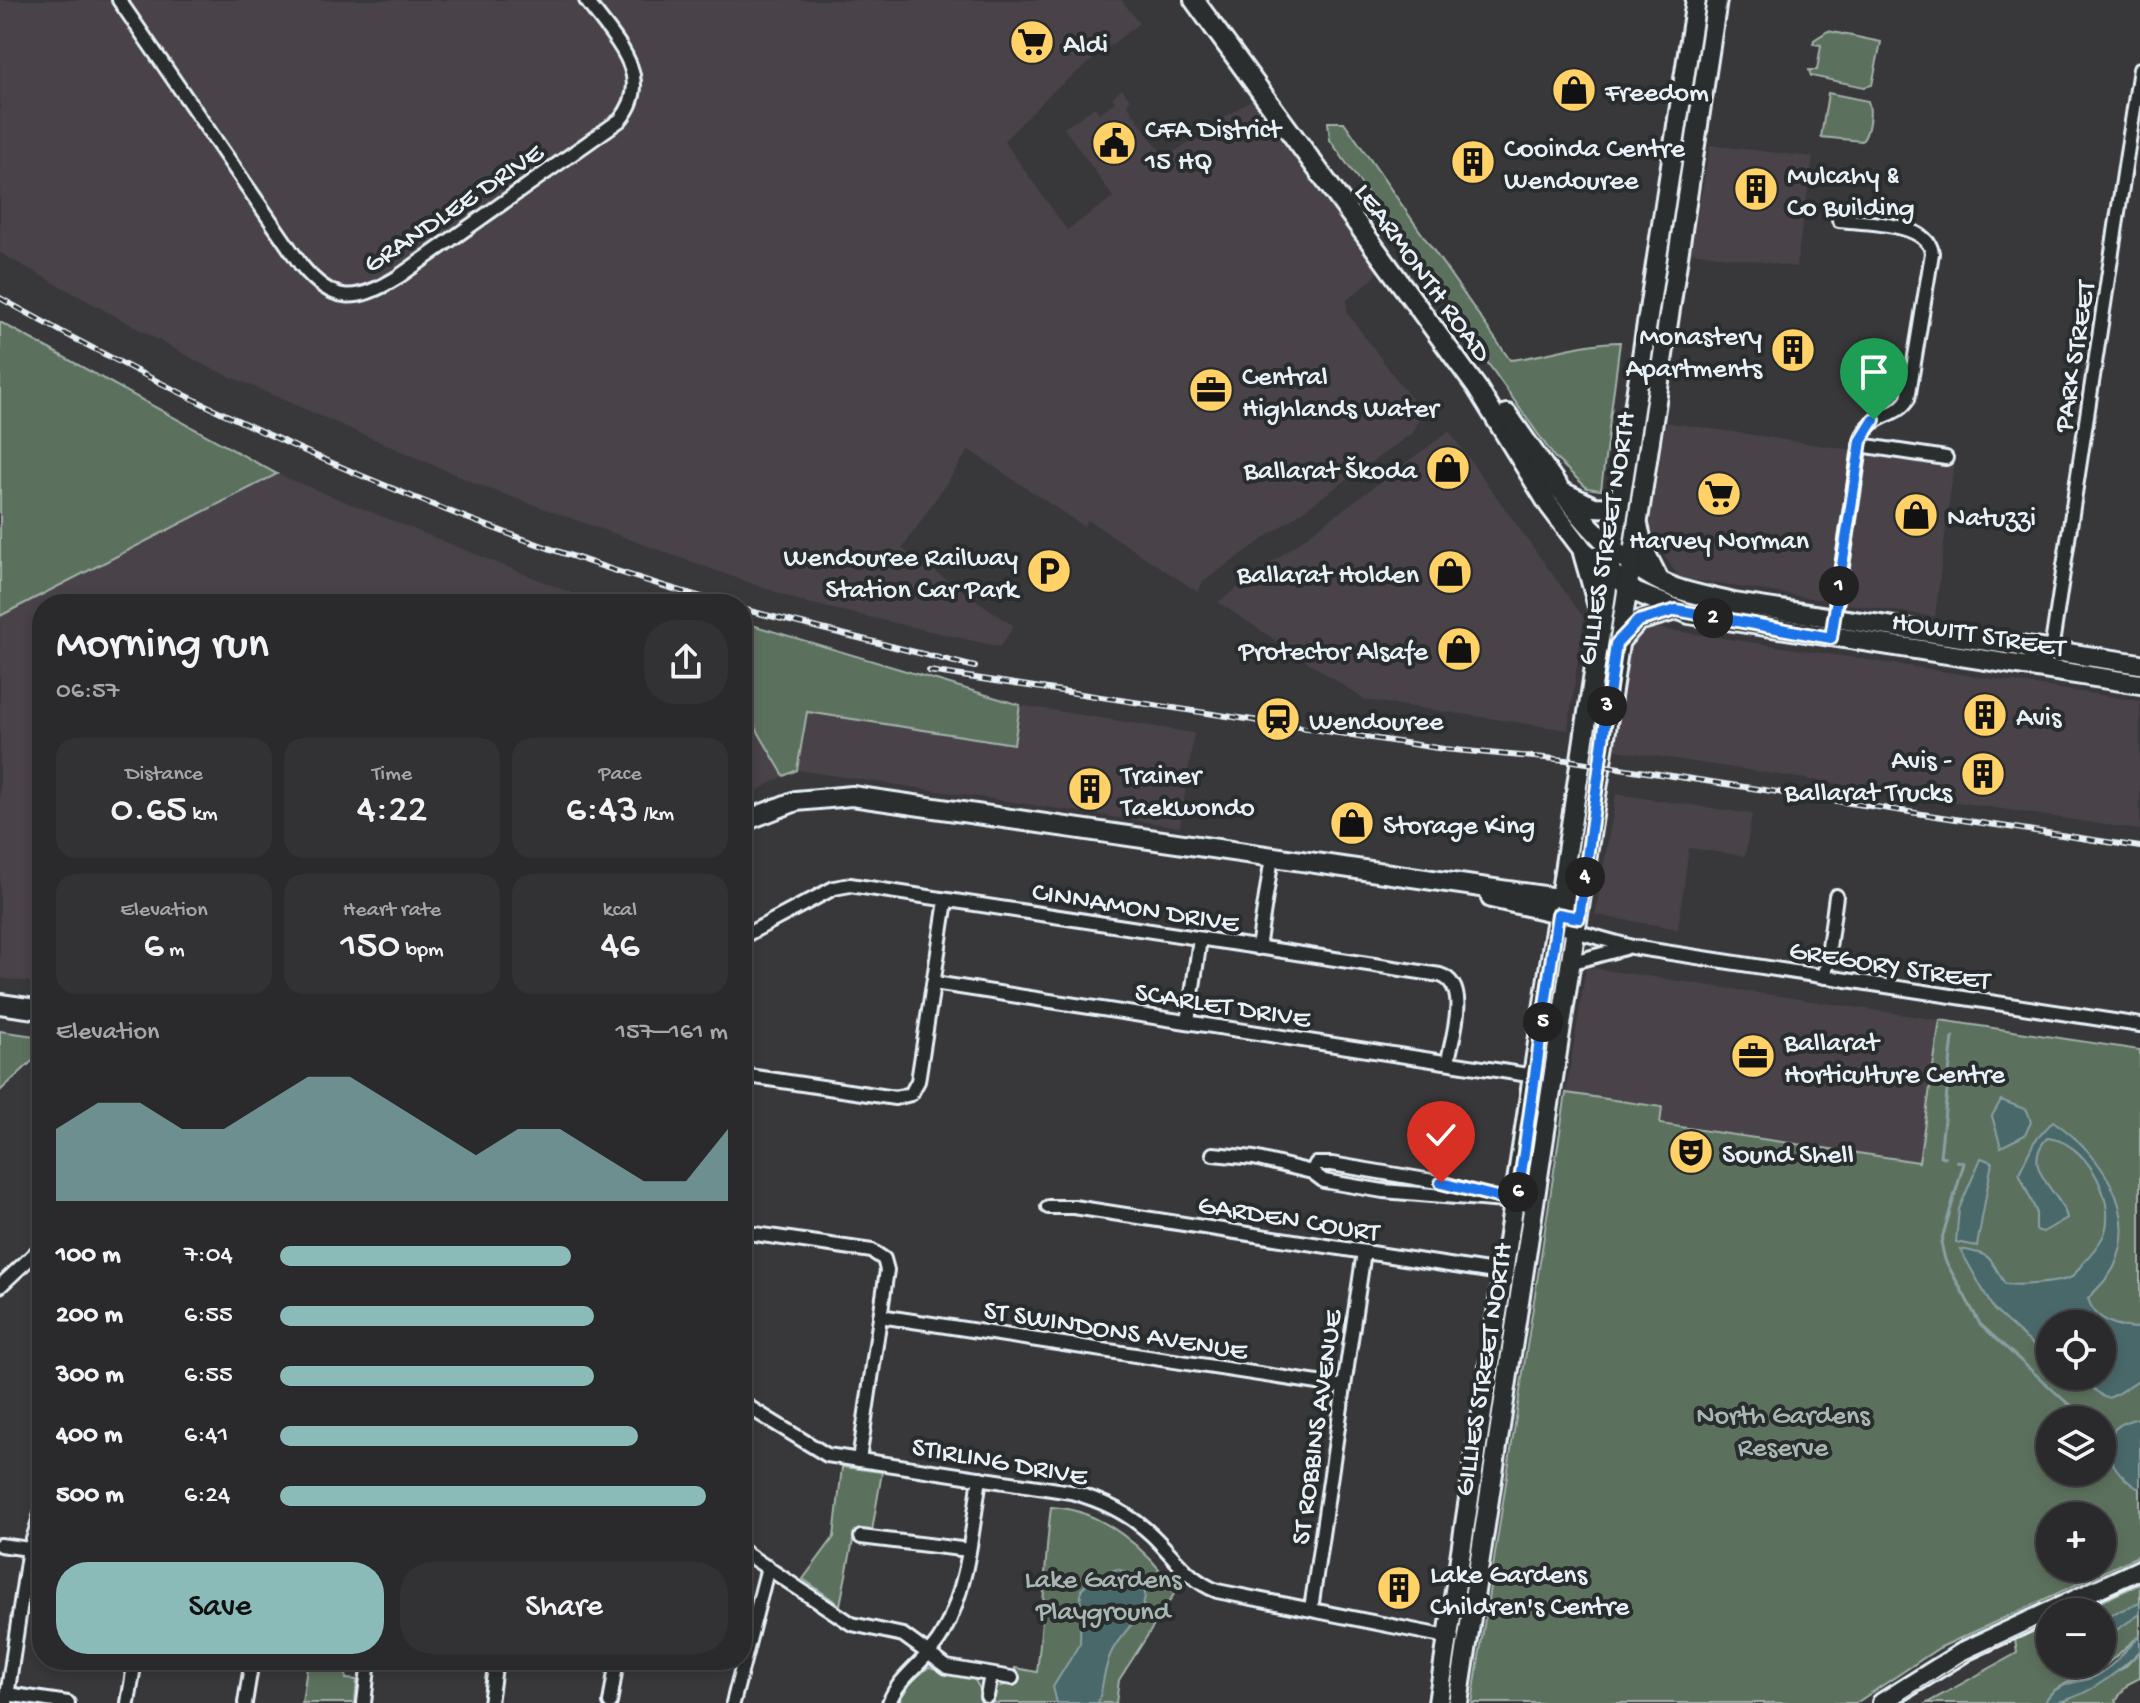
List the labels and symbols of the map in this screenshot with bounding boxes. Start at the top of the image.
supermarket icon: Aldi [1008,18,1056,66]
place label: Aldi [1063,30,1108,63]
shop icon: Freedom [1550,66,1598,114]
place label: Freedom [1604,78,1709,111]
place label: CFA District 15 HQ [1144,115,1283,180]
public building icon: CFA District 15 HQ [1090,119,1138,167]
place label: Cooinda Centre Wendouree [1504,134,1685,199]
street label: GRANDLEE DRIVE [358,137,552,282]
building icon: Cooinda Centre Wendouree [1449,138,1497,186]
place label: Mulcahy & Co Building [1787,161,1915,226]
building icon: Mulcahy & Co Building [1732,165,1780,213]
street label: LEARMONTH ROAD [1345,178,1498,370]
street label: PARK STREET [2048,277,2105,436]
place label: Monastery Apartments [1625,322,1763,387]
building icon: Monastery Apartments [1769,326,1817,374]
pin [1840,338,1908,420]
place label: Central Highlands Water [1242,362,1441,427]
office icon: Central Highlands Water [1187,366,1235,414]
street label: GILLIES STREET NORTH [1572,409,1645,668]
shop icon: Ballarat Škoda [1424,444,1472,492]
place label: Ballarat Škoda [1243,456,1418,489]
supermarket icon: Harvey Norman [1695,470,1743,518]
shop icon: Natuzzi [1892,491,1940,539]
place label: Natuzzi [1947,503,2036,536]
place label: Harvey Norman [1629,526,1810,559]
place label: Wendouree Railway Station Car Park [783,543,1021,608]
parking icon: Wendouree Railway Station Car Park [1025,547,1073,595]
shop icon: Ballarat Holden [1426,548,1474,596]
place label: Ballarat Holden [1236,560,1420,593]
pin: 1 [1819,566,1859,606]
pin: 2 [1693,598,1733,638]
street label: HOWITT STREET [1889,606,2069,667]
shop icon: Protector Alsafe [1435,625,1483,673]
place label: Protector Alsafe [1238,637,1429,670]
pin: 3 [1587,686,1627,726]
building icon: Avis [1961,691,2009,739]
station icon: Wendouree [1254,695,1302,743]
place label: Avis [2016,703,2062,736]
place label: Wendouree [1309,707,1444,740]
place label: Avis - Ballarat Trucks [1784,746,1953,811]
building icon: Avis - Ballarat Trucks [1959,750,2007,798]
place label: Trainer Taekwondo [1119,761,1255,826]
building icon: Trainer Taekwondo [1066,765,1114,813]
shop icon: Storage King [1328,799,1376,847]
place label: Storage King [1383,811,1535,844]
pin: 4 [1565,857,1605,897]
street label: CINNAMON DRIVE [1030,877,1243,942]
street label: GREGORY STREET [1787,935,1993,1000]
street label: SCARLET DRIVE [1132,977,1314,1038]
pin: 5 [1523,1002,1563,1042]
place label: Ballarat Horticulture Centre [1783,1028,2006,1093]
office icon: Ballarat Horticulture Centre [1729,1032,1777,1080]
pin [1407,1101,1475,1183]
theatre icon: Sound Shell [1667,1128,1715,1176]
place label: Sound Shell [1722,1140,1854,1173]
pin: 6 [1498,1172,1538,1212]
street label: GARDEN COURT [1195,1190,1383,1251]
street label: GILLIES STREET NORTH [1449,1240,1522,1499]
street label: ST SWINDONS AVENUE [981,1295,1251,1370]
street label: ST ROBBINS AVENUE [1286,1307,1351,1547]
park label: North Gardens Reserve [1696,1401,1870,1466]
street label: STIRLING DRIVE [909,1432,1091,1495]
place label: Lake Gardens Children's Centre [1430,1560,1630,1625]
building icon: Lake Gardens Children's Centre [1375,1564,1423,1612]
park label: Lake Gardens Playground [1025,1565,1182,1630]

